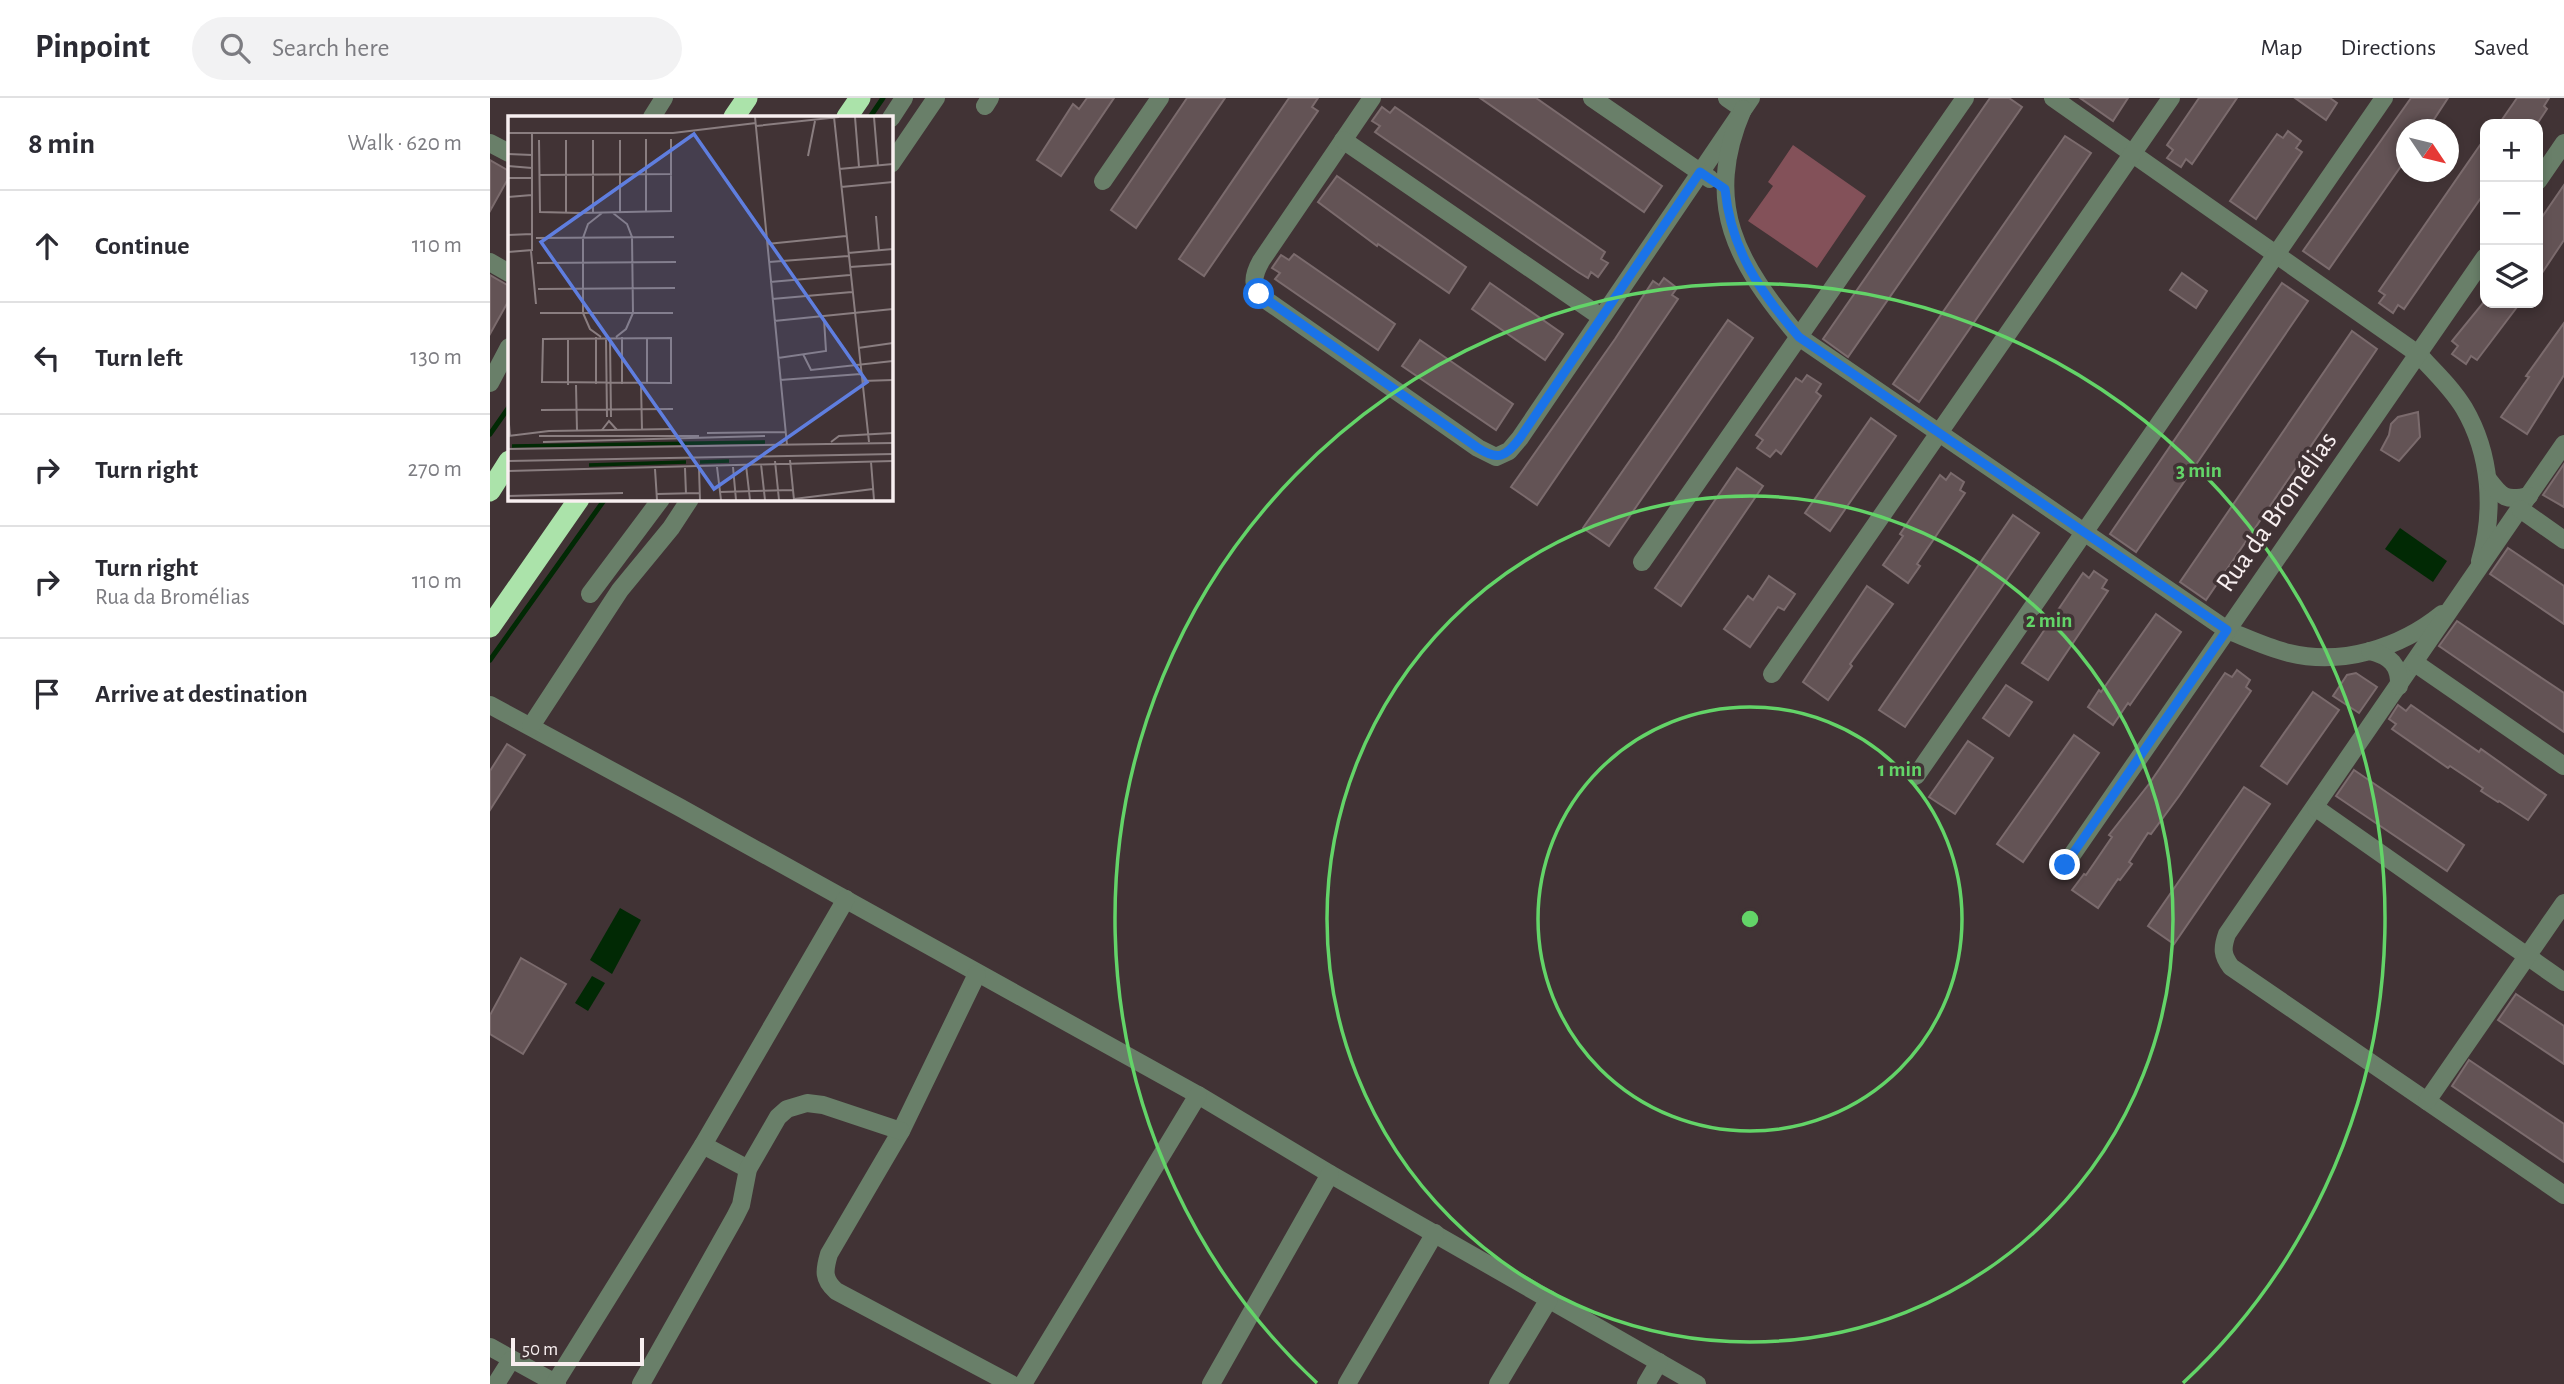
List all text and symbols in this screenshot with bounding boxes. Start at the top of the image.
search box [192,17,682,80]
icon: search [216,29,254,67]
text: Pinpoint [35,31,150,64]
text: Search here [272,35,390,61]
text: Map [2260,36,2302,60]
text: Directions [2340,36,2436,60]
text: Saved [2474,36,2529,60]
inset map [508,116,892,500]
north arrow [2396,119,2459,182]
map controls [2480,119,2543,308]
button: + [2480,119,2543,182]
text: 8 min [28,129,95,159]
text: Walk · 620 m [347,132,462,155]
button: − [2480,182,2543,245]
icon: ahead [28,227,66,265]
text: Continue [95,233,190,259]
text: 110 m [412,234,462,257]
button: layers [2480,245,2543,308]
route start [1243,278,1274,309]
icon: left [28,339,66,377]
text: Turn left [95,345,183,371]
text: 130 m [410,346,462,369]
street label: Rua da Bromélias [2211,427,2343,597]
icon: right [28,451,66,489]
text: Turn right [95,457,198,483]
text: 270 m [408,458,462,481]
text: 3 min [2176,460,2222,481]
text: Turn right [95,555,198,581]
icon: right [28,563,66,601]
text: 110 m [412,570,462,593]
text: Rua da Bromélias [95,586,250,609]
text: 2 min [2026,610,2072,631]
icon: arrive [28,675,66,713]
text: Arrive at destination [95,681,308,707]
text: 1 min [1878,759,1922,780]
route end [2049,849,2080,880]
centre of rings [1738,907,1762,931]
scale bar [511,1335,644,1367]
text: 50 m [522,1340,558,1359]

